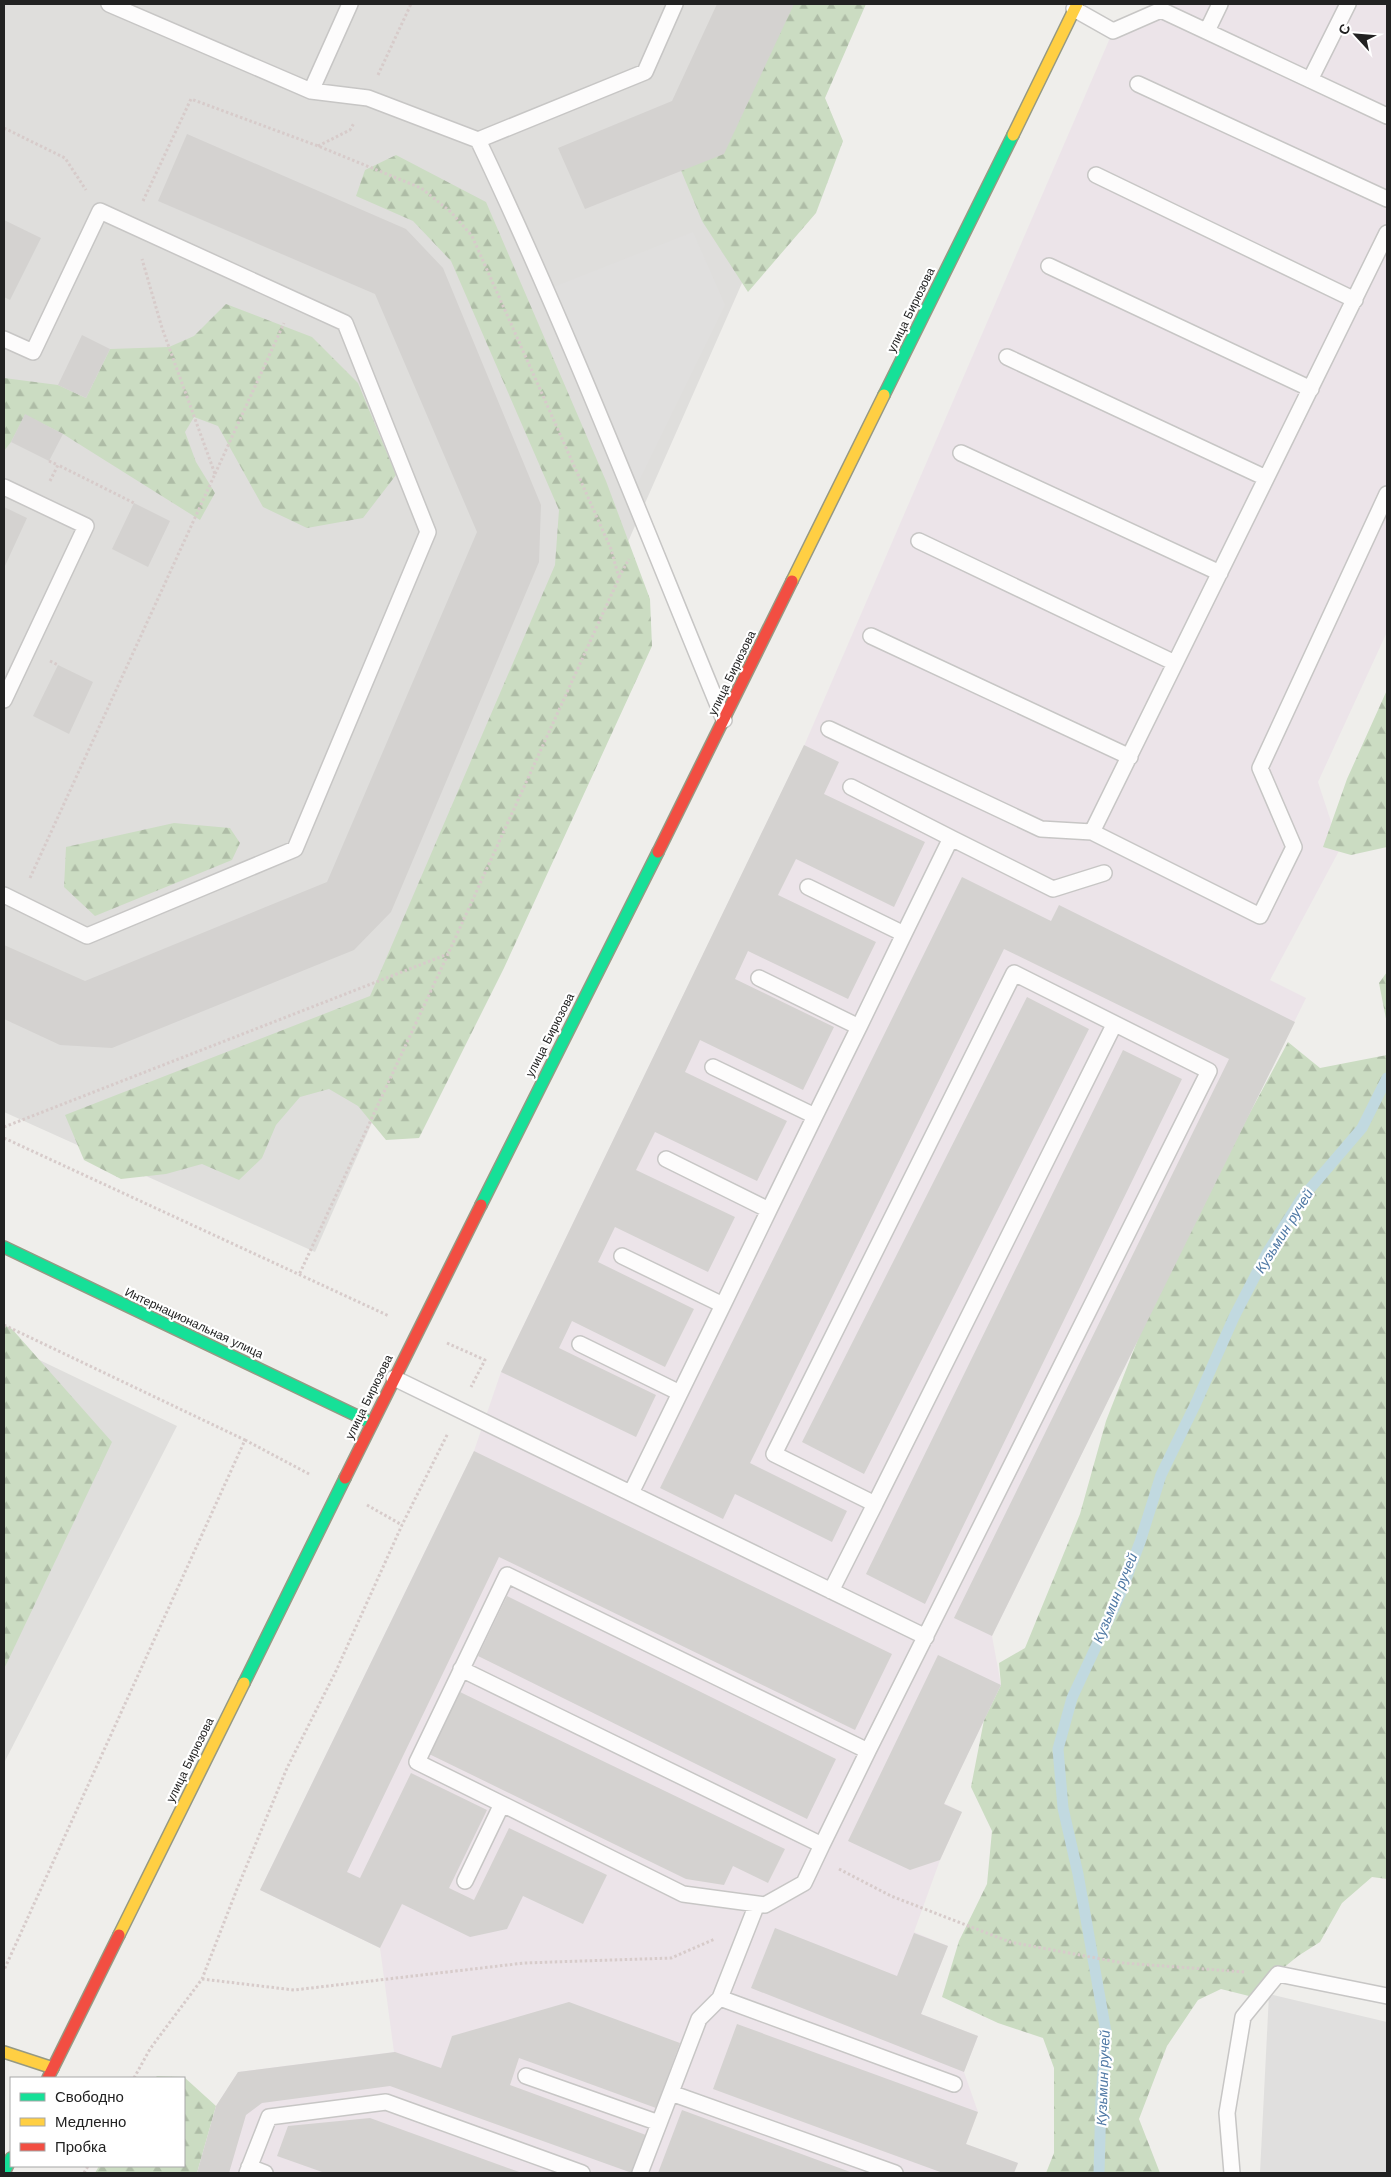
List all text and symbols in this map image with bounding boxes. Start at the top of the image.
north arrow [1331,10,1381,60]
text: С [1335,21,1354,37]
street label: улица Бирюзова [884,265,938,355]
street label: улица Бирюзова [705,628,759,718]
street label: улица Бирюзова [523,990,577,1079]
water label: Кузьмин ручей [1252,1186,1316,1276]
street label: Интернациональная улица [123,1285,266,1361]
street label: улица Бирюзова [342,1352,396,1442]
water label: Кузьмин ручей [1090,1550,1140,1645]
street label: улица Бирюзова [163,1715,217,1805]
water label: Кузьмин ручей [1093,2030,1113,2126]
legend [10,2077,185,2167]
text: Свободно [55,2088,124,2106]
text: Медленно [55,2113,126,2131]
text: Пробка [55,2138,107,2156]

